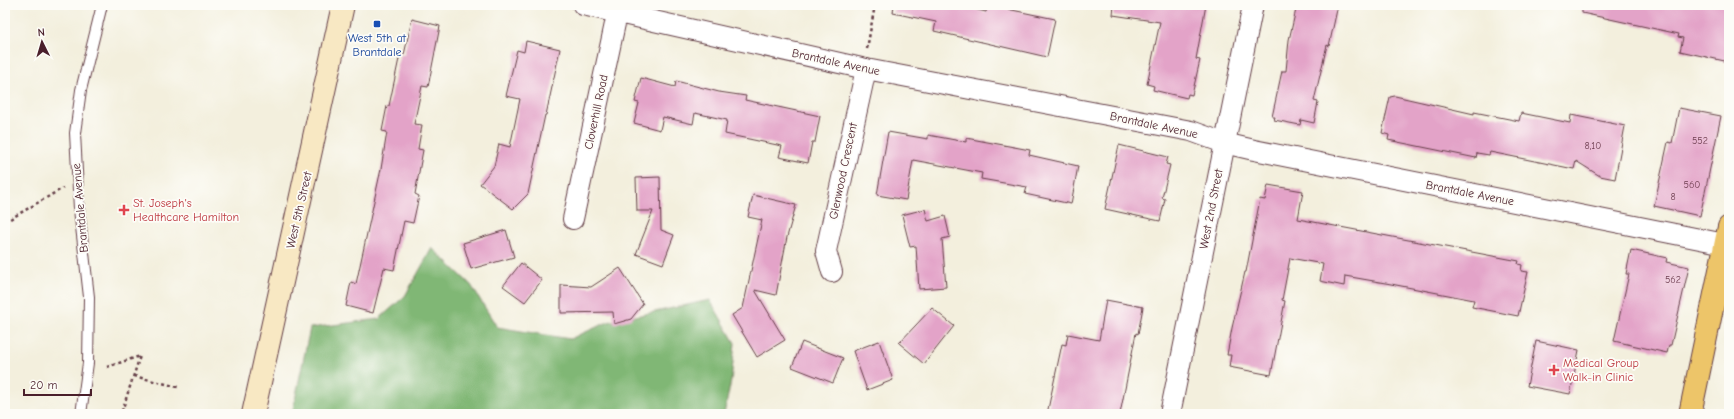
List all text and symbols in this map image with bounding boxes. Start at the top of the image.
marker: West 5th at Brantdale [372,19,382,29]
north arrow [22,22,62,62]
text: N [37,26,45,39]
place label: West 5th at Brantdale [348,31,407,59]
street label: Brantdale Avenue [791,46,881,78]
street label: Cloverhill Road [581,73,611,151]
street label: Brantdale Avenue [1109,109,1199,141]
street label: Glenwood Crescent [826,121,860,221]
house number: 552 [1692,135,1708,147]
house number: 8,10 [1585,140,1601,152]
street label: Brantdale Avenue [69,163,91,253]
street label: West 2nd Street [1196,167,1226,250]
street label: West 5th Street [283,170,315,250]
street label: Brantdale Avenue [1425,178,1515,208]
house number: 560 [1684,179,1700,191]
house number: 8 [1670,191,1676,203]
place label: St. Joseph's Healthcare Hamilton [133,196,239,224]
marker: St. Joseph's Healthcare Hamilton [118,204,130,216]
house number: 562 [1665,274,1681,286]
place label: Medical Group Walk-in Clinic [1563,356,1639,384]
marker: Medical Group Walk-in Clinic [1548,364,1560,376]
scale bar [24,371,91,397]
text: 20 m [30,378,58,392]

